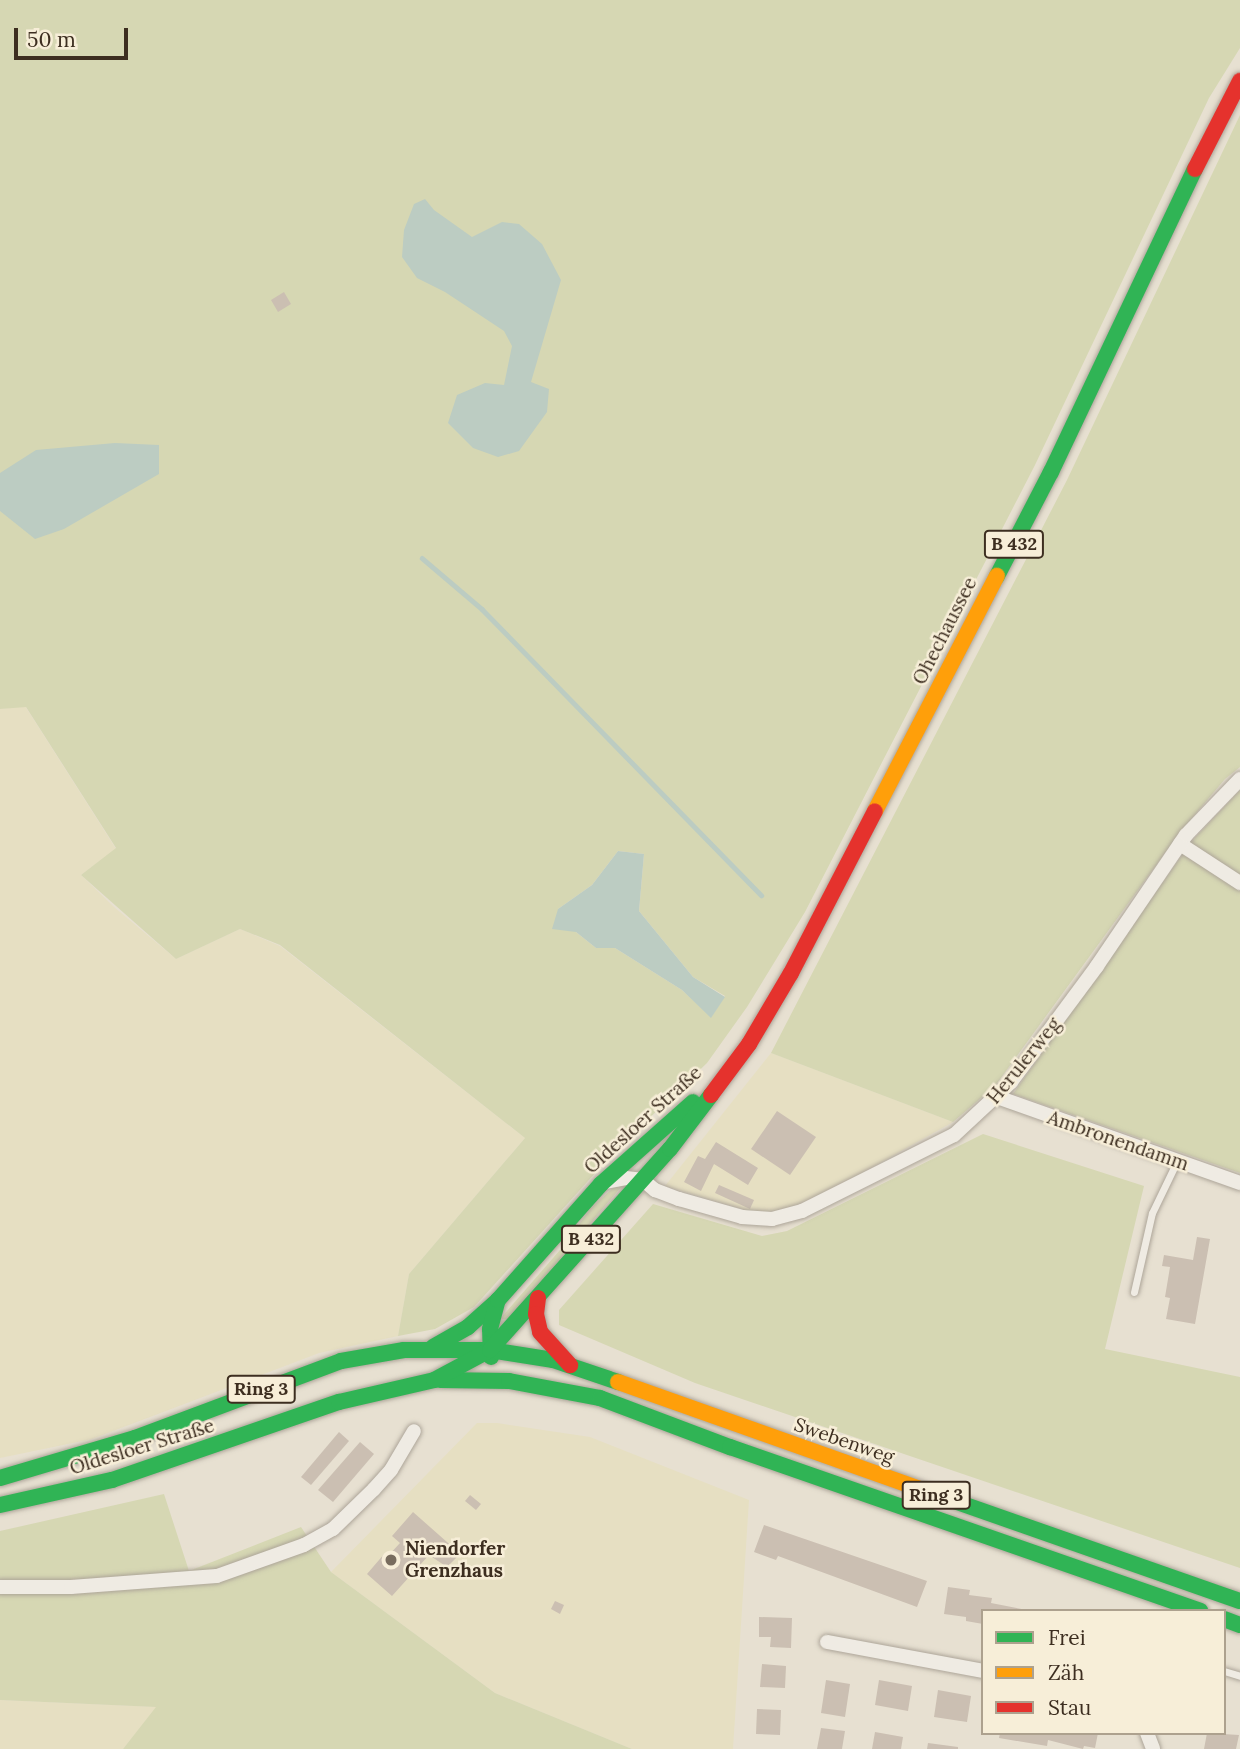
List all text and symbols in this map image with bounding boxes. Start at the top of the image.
scale bar [18,14,131,58]
text: 50 m [27,26,76,53]
road number: B 432 [982,530,1046,558]
street label: Ohechaussee [908,574,982,688]
street label: Herulerweg [982,1013,1066,1109]
street label: Oldesloer Straße [580,1061,706,1179]
street label: Ambronendamm [1044,1106,1192,1176]
road number: B 432 [560,1224,622,1254]
road number: Ring 3 [226,1374,296,1404]
street label: Swebenweg [791,1413,897,1469]
street label: Oldesloer Straße [67,1414,217,1480]
road number: Ring 3 [901,1480,971,1510]
place label: Niendorfer Grenzhaus [405,1538,505,1582]
marker: Niendorfer Grenzhaus [383,1552,399,1568]
legend [981,1609,1226,1735]
text: Frei [1048,1624,1086,1651]
text: Zäh [1048,1659,1084,1686]
text: Stau [1048,1694,1091,1721]

